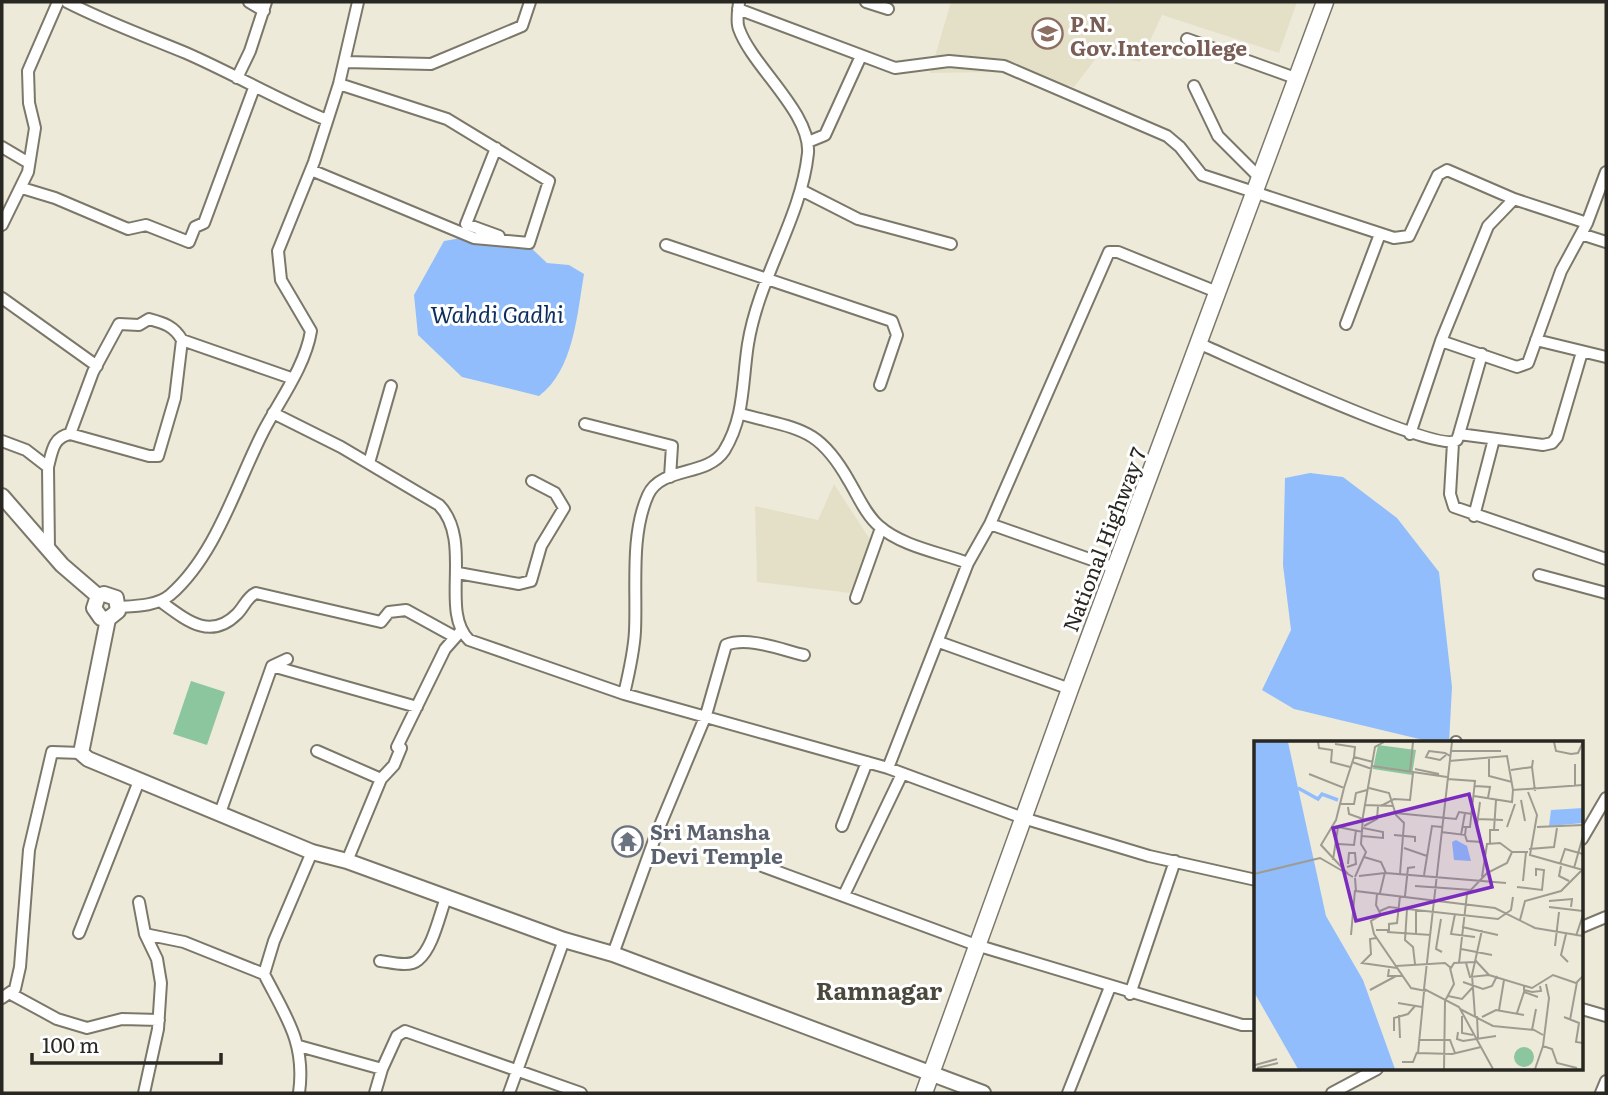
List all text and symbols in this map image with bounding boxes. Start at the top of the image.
place label: P.N. Gov.Intercollege [1070,7,1247,62]
school or university icon: P.N. Gov.Intercollege [1030,17,1064,51]
water label: Wahdi Gadhi [430,296,564,330]
street label: National Highway 7 [1054,442,1153,636]
inset map [1254,741,1584,1070]
place label: Sri Mansha Devi Temple [650,815,783,870]
temple icon: Sri Mansha Devi Temple [610,825,644,859]
district label: Ramnagar [816,972,942,1007]
scale bar [32,1021,220,1066]
text: 100 m [42,1028,99,1059]

